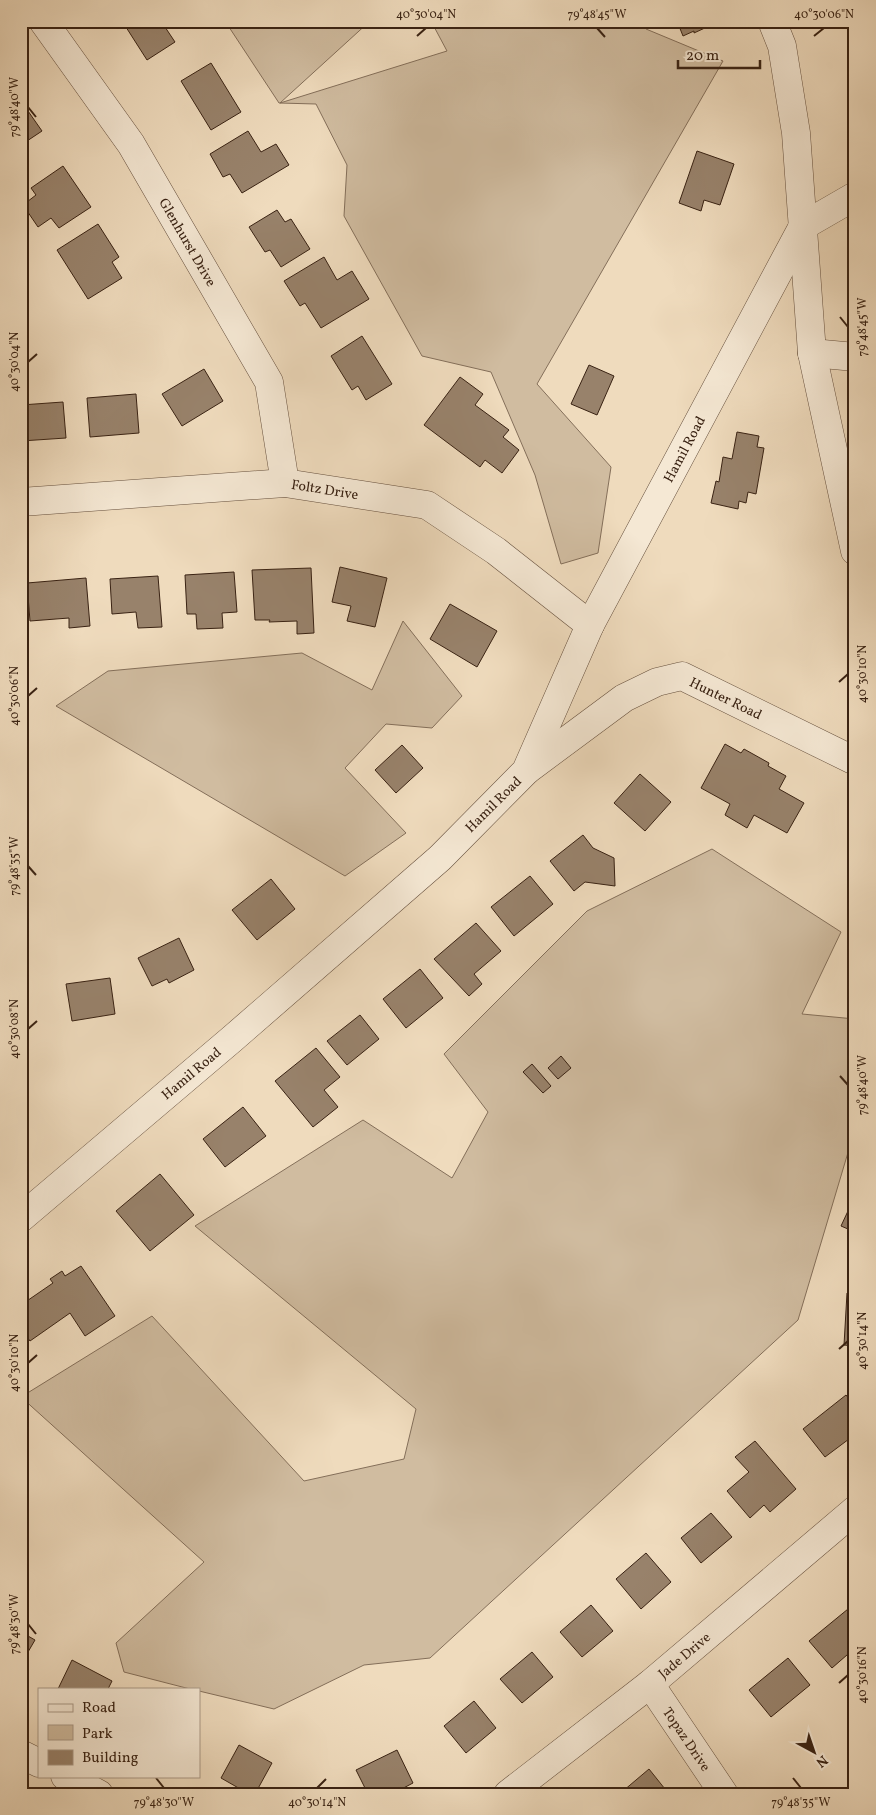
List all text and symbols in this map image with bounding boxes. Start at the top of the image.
text: 40°30'04"N [396,7,456,23]
text: 79°48'45"W [568,7,626,23]
text: 40°30'06"N [794,7,854,23]
scale bar [678,38,761,70]
text: 20 m [686,46,719,67]
text: 79°48'40"W [7,77,23,137]
street label: Glenhurst Drive [154,195,220,291]
text: 79°48'45"W [855,298,871,356]
text: 40°30'04"N [7,332,23,392]
street label: Hamil Road [660,413,711,486]
street label: Foltz Drive [290,476,360,505]
text: 40°30'10"N [855,645,871,703]
text: 40°30'06"N [7,666,23,726]
street label: Hunter Road [686,674,765,725]
street label: Hamil Road [462,773,527,837]
text: 79°48'35"W [7,836,23,896]
text: 40°30'08"N [7,999,23,1059]
street label: Hamil Road [158,1043,226,1105]
text: 79°48'40"W [855,1055,871,1115]
text: 40°30'14"N [855,1312,871,1370]
text: 40°30'10"N [7,1334,23,1392]
text: 79°48'30"W [7,1594,23,1654]
street label: Jade Drive [655,1628,716,1684]
text: 40°30'16"N [855,1646,871,1704]
legend [38,1688,200,1778]
text: Road [82,1698,116,1719]
street label: Topaz Drive [657,1704,714,1776]
text: Park [82,1724,113,1745]
north arrow [788,1728,838,1778]
text: Building [82,1748,139,1769]
text: N [811,1750,831,1771]
text: 79°48'30"W [134,1795,194,1811]
text: 40°30'14"N [288,1795,346,1811]
text: 79°48'35"W [771,1795,831,1811]

